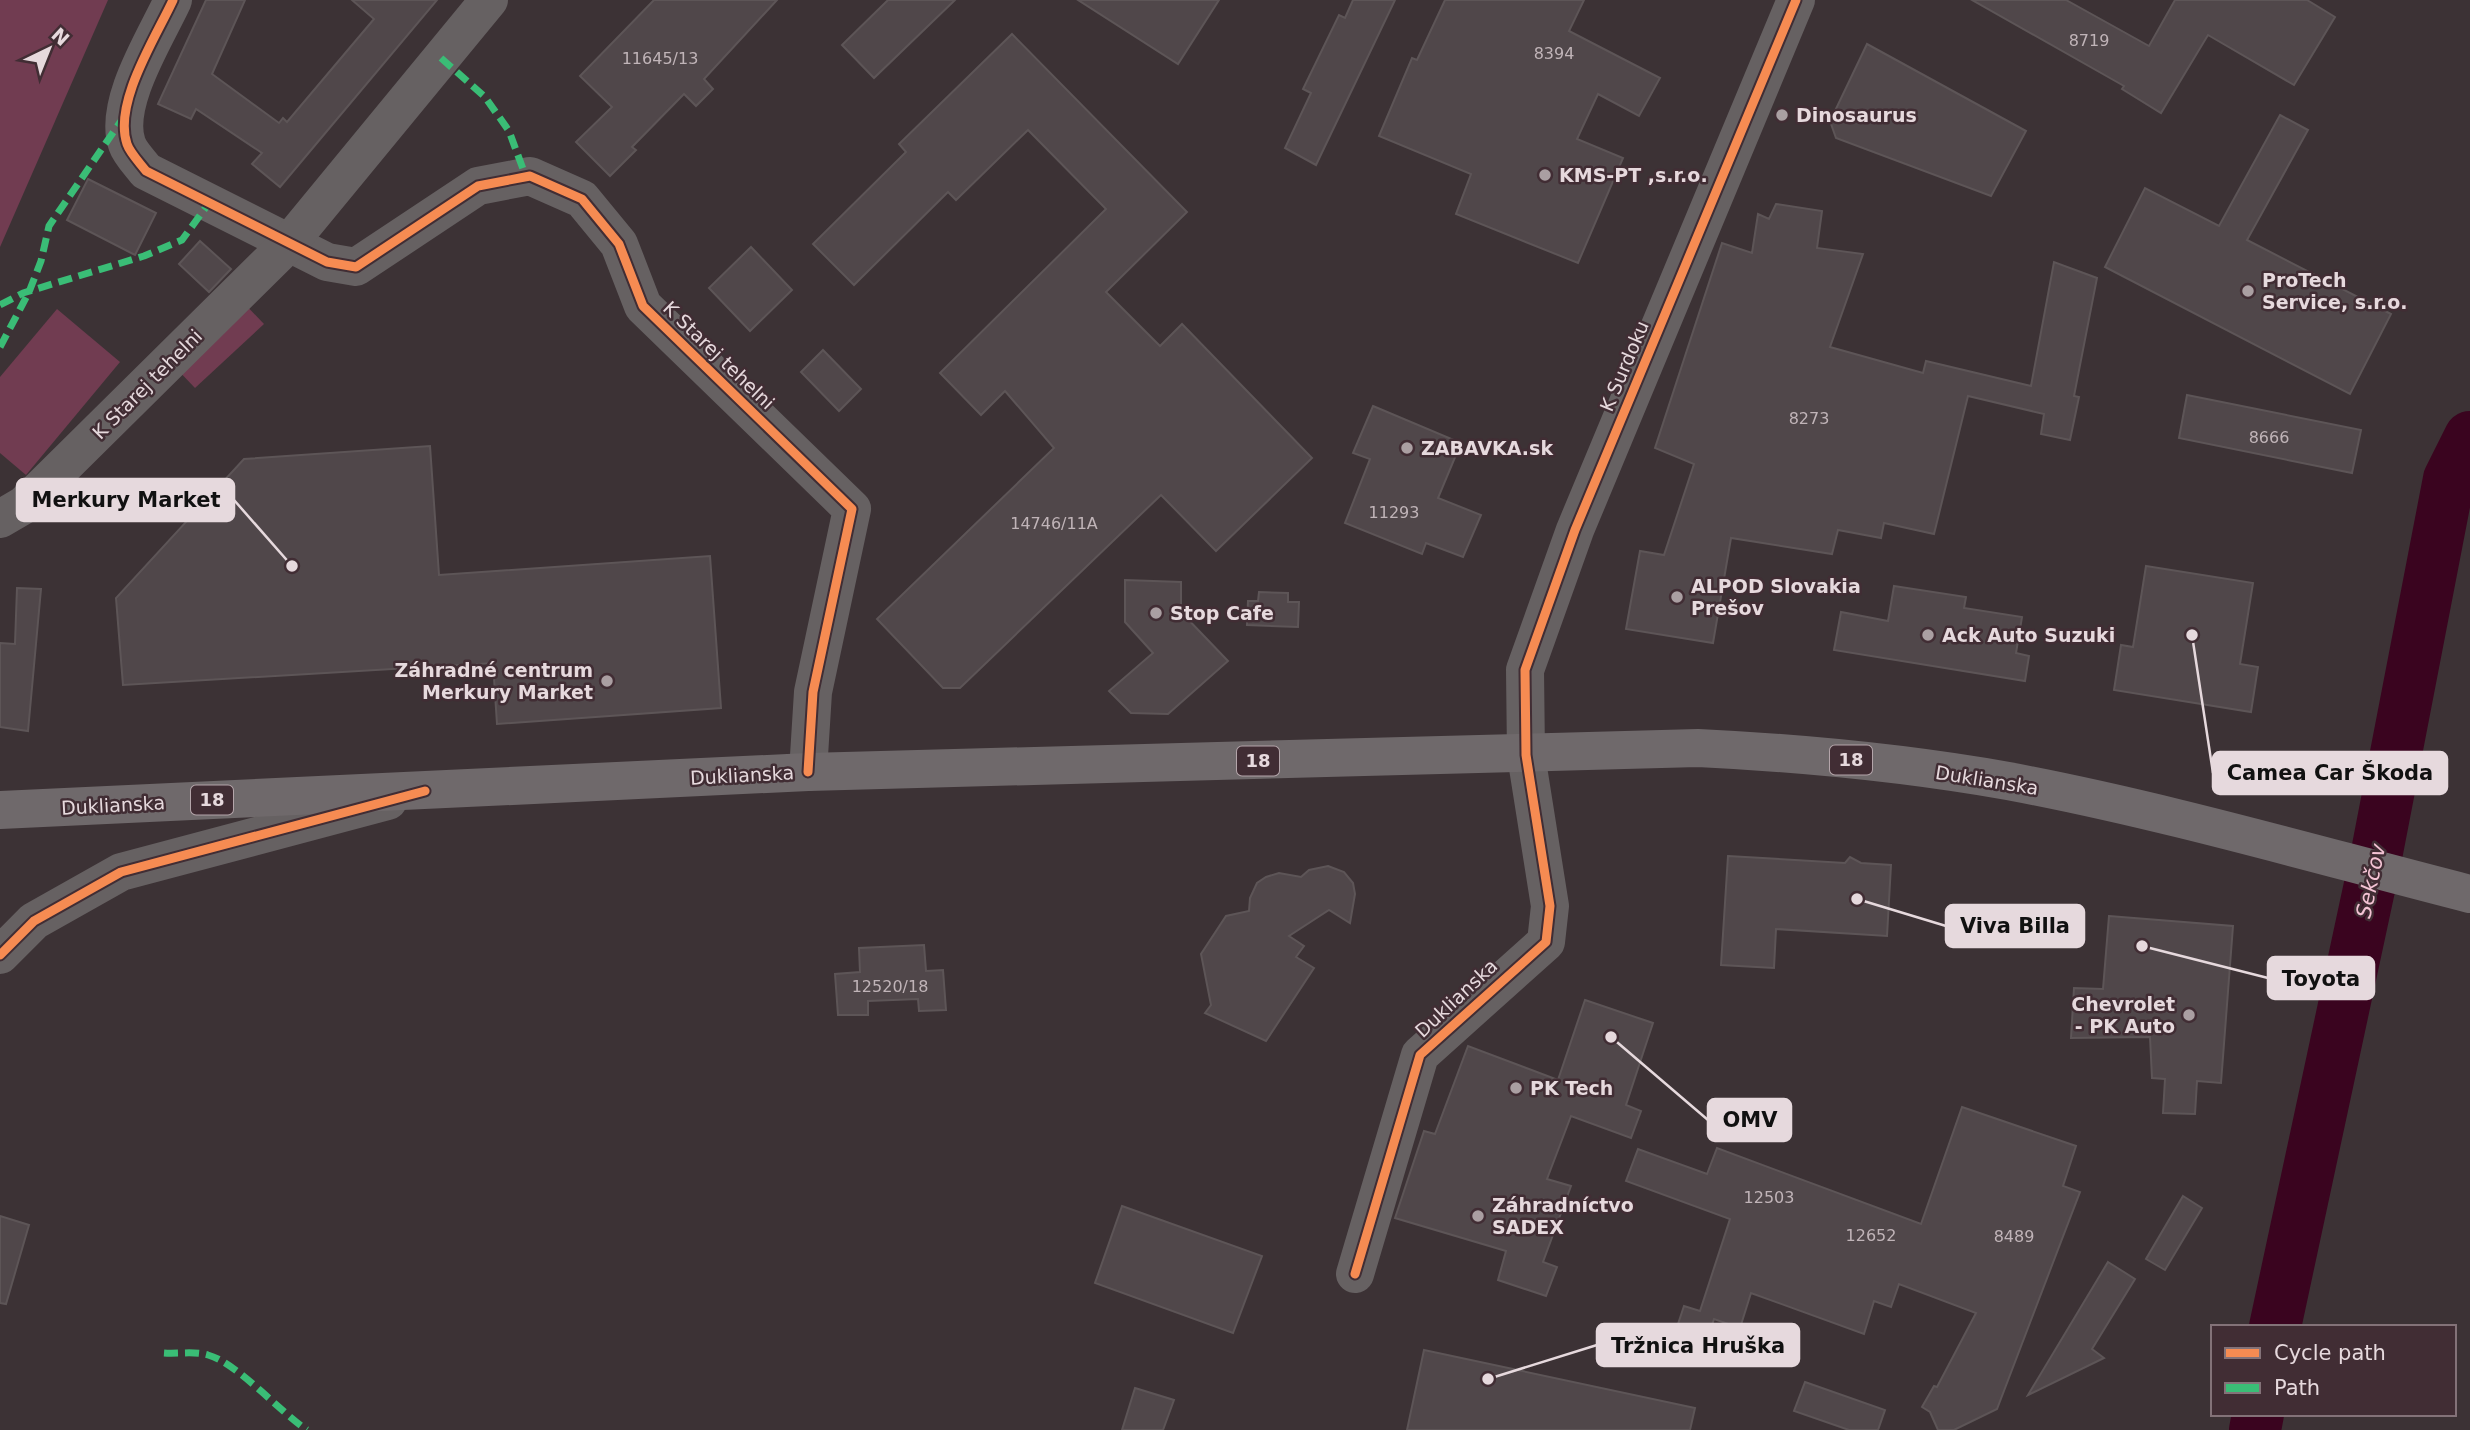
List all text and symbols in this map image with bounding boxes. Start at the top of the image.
north arrow [14,14,84,84]
text: N [47,23,74,50]
house number: 8719 [2069,31,2109,50]
house number: 8394 [1534,44,1574,63]
house number: 11645/13 [622,49,698,68]
place label: Dinosaurus [1796,104,1917,126]
marker: Dinosaurus [1774,107,1790,123]
place label: KMS-PT ,s.r.o. [1559,164,1708,186]
marker: KMS-PT ,s.r.o. [1537,167,1553,183]
place label: ProTech Service, s.r.o. [2262,269,2408,313]
marker: ProTech Service, s.r.o. [2240,283,2256,299]
street label: K Starej tehelni [659,297,779,413]
street label: K Surdoku [1595,317,1653,415]
street label: K Starej tehelni [88,325,206,443]
house number: 8273 [1789,409,1829,428]
house number: 8666 [2249,428,2289,447]
place label: ZABAVKA.sk [1421,437,1553,459]
marker: ZABAVKA.sk [1399,440,1415,456]
callout: Merkury Market [17,479,234,521]
text: Merkury Market [32,488,220,512]
house number: 11293 [1369,503,1419,522]
house number: 14746/11A [1010,514,1098,533]
place label: ALPOD Slovakia Prešov [1691,575,1861,619]
marker: ALPOD Slovakia Prešov [1669,589,1685,605]
place label: Stop Cafe [1170,602,1274,624]
marker: Stop Cafe [1148,605,1164,621]
place label: Ack Auto Suzuki [1942,624,2115,646]
marker: Ack Auto Suzuki [1920,627,1936,643]
place label: Záhradné centrum Merkury Market [395,659,593,703]
marker: Záhradné centrum Merkury Market [599,673,615,689]
road number: 18 [1237,746,1279,776]
road number: 18 [1830,746,1872,774]
callout: Camea Car Škoda [2213,752,2447,794]
text: Camea Car Škoda [2227,760,2433,785]
street label: Duklianska [689,761,795,789]
street label: Duklianska [1934,761,2040,799]
road number: 18 [191,786,233,814]
street label: Duklianska [60,791,166,819]
water label: Sekčov [2351,841,2391,920]
callout: Viva Billa [1946,905,2084,947]
text: Viva Billa [1960,914,2070,938]
street label: Duklianska [1410,954,1502,1042]
callout: Toyota [2268,957,2374,999]
text: Toyota [2282,967,2360,991]
house number: 12520/18 [852,977,928,996]
place label: Chevrolet - PK Auto [2071,993,2175,1037]
marker: Chevrolet - PK Auto [2181,1007,2197,1023]
place label: PK Tech [1530,1077,1613,1099]
marker: PK Tech [1508,1080,1524,1096]
callout: OMV [1708,1099,1791,1141]
text: OMV [1722,1108,1778,1132]
house number: 12503 [1744,1188,1794,1207]
place label: Záhradníctvo SADEX [1492,1194,1634,1238]
marker: Záhradníctvo SADEX [1470,1208,1486,1224]
house number: 12652 [1846,1226,1896,1245]
house number: 8489 [1994,1227,2034,1246]
callout: Tržnica Hruška [1597,1324,1799,1366]
legend [2211,1325,2456,1416]
text: Tržnica Hruška [1611,1334,1785,1358]
text: Cycle path [2274,1341,2386,1365]
text: Path [2274,1376,2320,1400]

